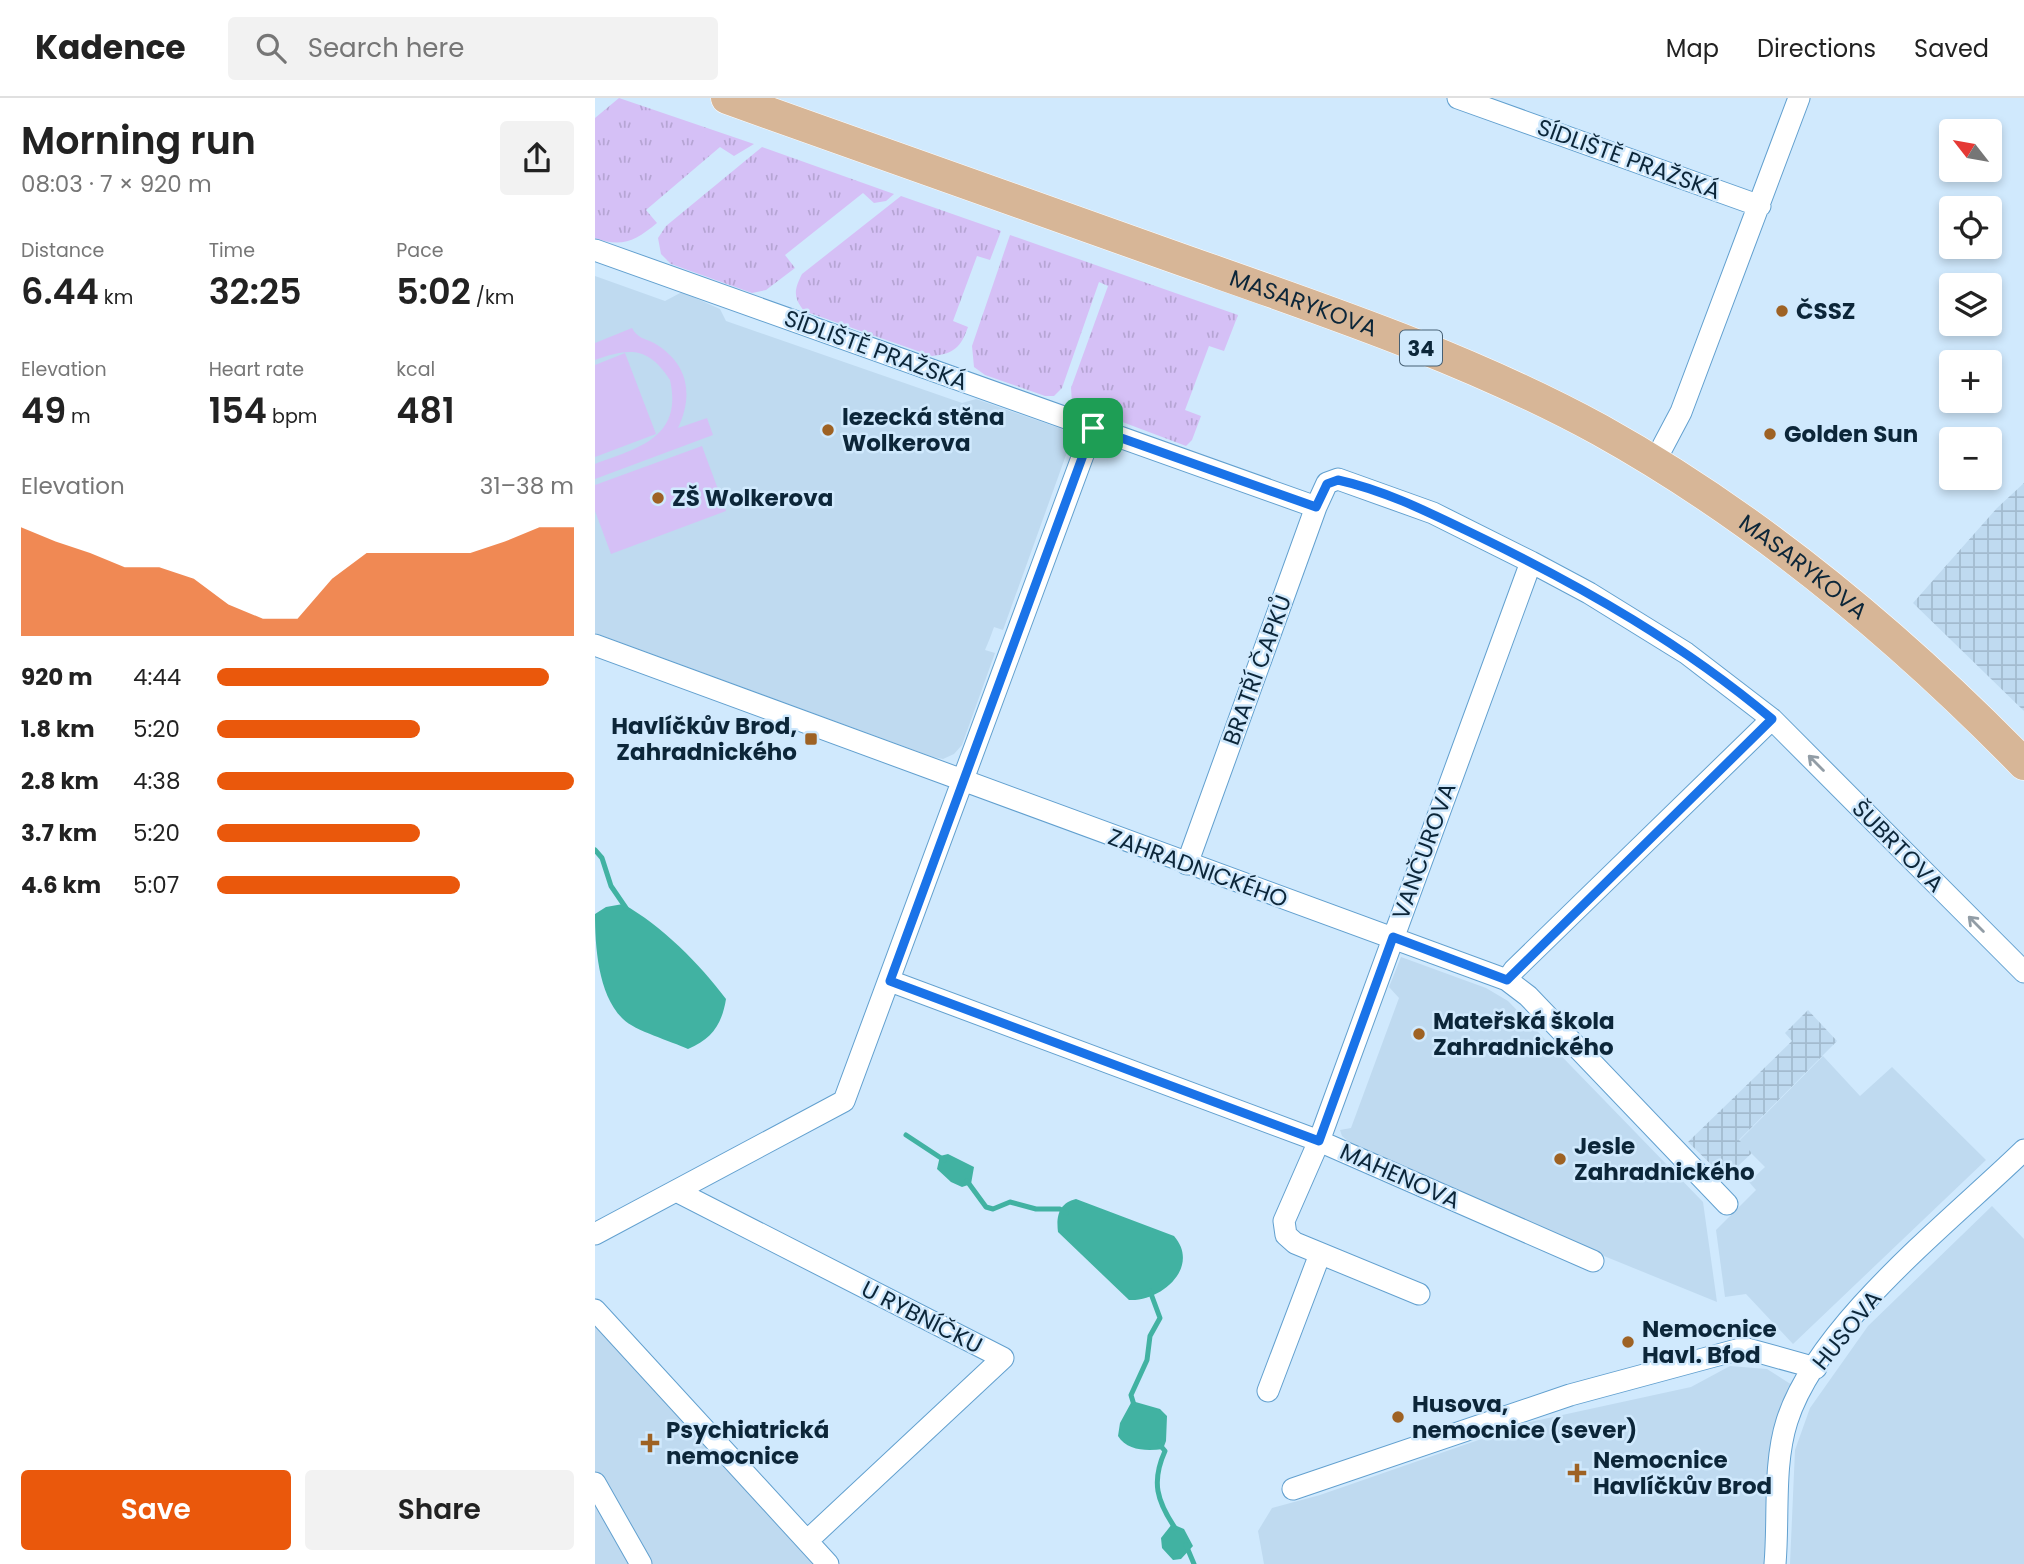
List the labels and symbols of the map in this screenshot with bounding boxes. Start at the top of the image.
street label: SÍDLIŠTĚ PRAŽSKÁ [1533,111,1725,207]
north arrow [1939,119,2002,182]
street label: MASARYKOVA [1225,262,1382,345]
place label: ČSSZ [1796,295,1856,327]
street label: SÍDLIŠTĚ PRAŽSKÁ [780,302,972,398]
marker: ČSSZ [1774,303,1790,319]
road number: 34 [1400,330,1442,366]
pin [1063,398,1123,458]
place label: lezecká stěna Wolkerova [842,401,1005,459]
place label: Golden Sun [1784,418,1918,450]
marker: lezecká stěna Wolkerova [820,422,836,438]
marker: Golden Sun [1762,426,1778,442]
place label: ZŠ Wolkerova [672,482,833,514]
marker: ZŠ Wolkerova [650,490,666,506]
street label: MASARYKOVA [1733,507,1874,627]
street label: BRATŘÍ ČAPKŮ [1215,590,1299,750]
place label: Havlíčkův Brod, Zahradnického [611,710,797,768]
marker: Havlíčkův Brod, Zahradnického [803,731,819,747]
one-way arrow [1807,754,1824,771]
street label: VANČUROVA [1384,778,1464,924]
street label: ŠUBRTOVA [1845,793,1951,899]
street label: ZAHRADNICKÉHO [1104,821,1292,915]
one-way arrow [1968,916,1985,933]
place label: Mateřská škola Zahradnického [1433,1005,1615,1063]
marker: Mateřská škola Zahradnického [1411,1026,1427,1042]
place label: Jesle Zahradnického [1574,1130,1755,1188]
street label: MAHENOVA [1335,1135,1465,1217]
marker: Jesle Zahradnického [1552,1151,1568,1167]
street label: U RYBNÍČKU [856,1273,988,1361]
street label: HUSOVA [1805,1283,1889,1377]
place label: Nemocnice Havl. Bfod [1642,1313,1777,1371]
marker: Nemocnice Havl. Bfod [1620,1334,1636,1350]
place label: Husova, nemocnice (sever) [1412,1388,1637,1446]
marker: Husova, nemocnice (sever) [1390,1409,1406,1425]
place label: Psychiatrická nemocnice [666,1414,829,1472]
marker: Psychiatrická nemocnice [640,1433,660,1453]
place label: Nemocnice Havlíčkův Brod [1593,1444,1772,1502]
marker: Nemocnice Havlíčkův Brod [1567,1463,1587,1483]

